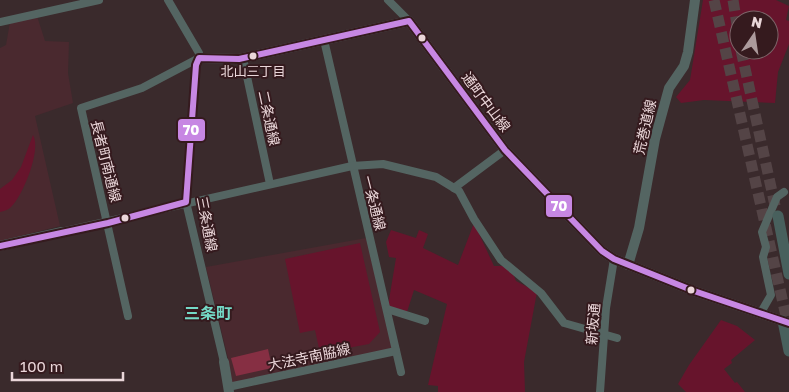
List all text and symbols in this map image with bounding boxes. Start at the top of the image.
north arrow [729,10,779,60]
text: N [750,12,764,31]
unlabelled marker [417,33,427,43]
marker: 北山三丁目 [248,51,258,61]
place label: 北山三丁目 [220,63,286,79]
street label: 通町中山線 [459,69,514,135]
street label: 二条通線 [255,89,284,147]
street label: 荒巻道線 [630,98,659,156]
street label: 長者町南通線 [88,118,125,204]
line badge: 70 [177,118,206,142]
text: 70 [183,121,199,138]
street label: 一条通線 [359,174,390,232]
line badge: 70 [545,194,573,218]
street label: 三条通線 [194,195,221,253]
text: 70 [551,197,567,214]
unlabelled marker [120,213,130,223]
unlabelled marker [686,285,696,295]
street label: 新坂通 [582,302,603,346]
district label: 三条町 [184,303,232,323]
street label: 大法寺南脇線 [266,339,352,374]
scale bar [12,350,124,382]
text: 100 m [20,357,63,375]

